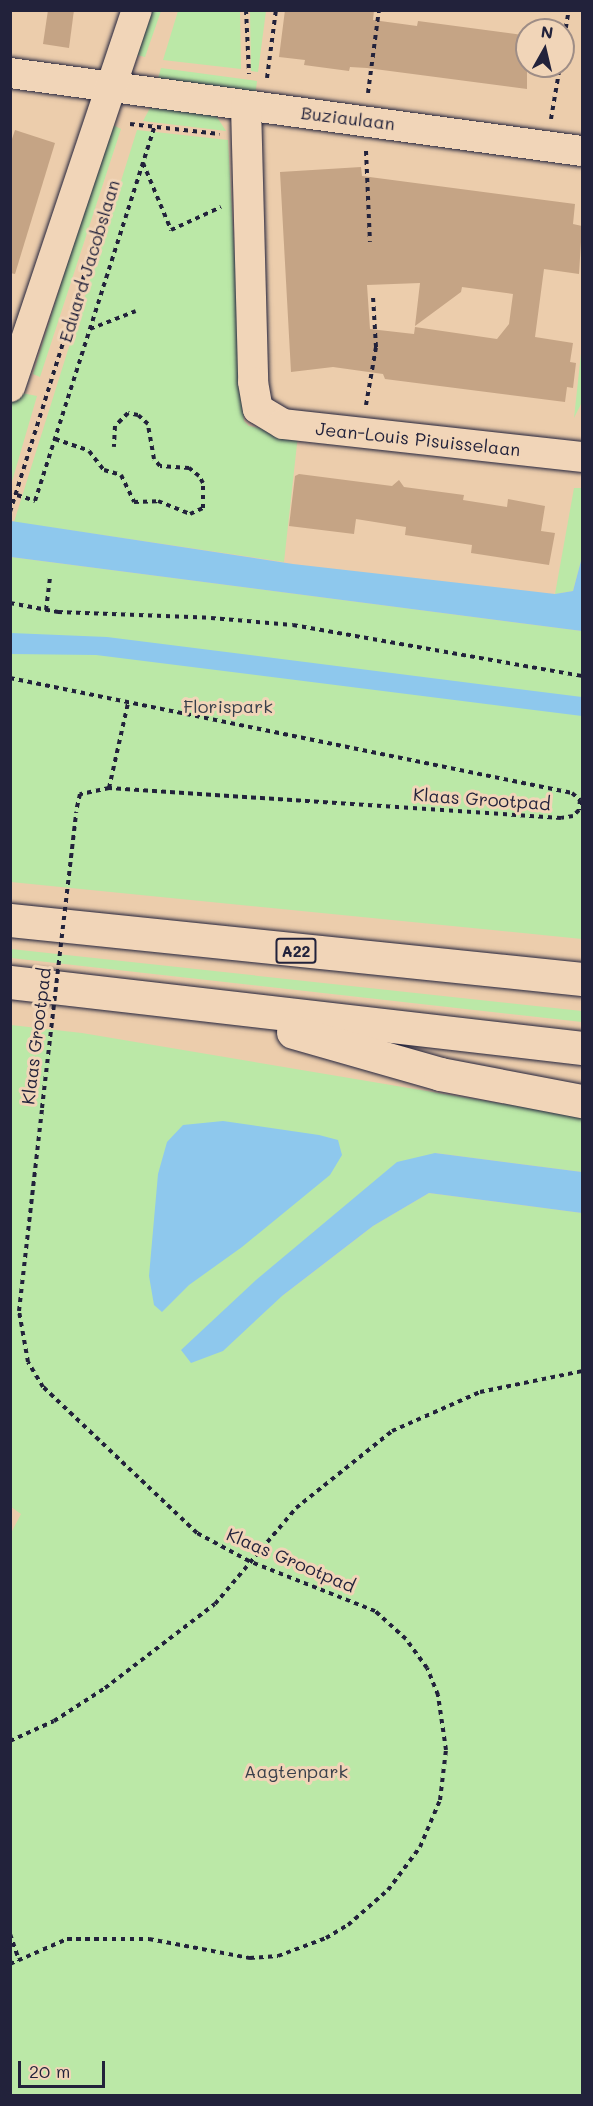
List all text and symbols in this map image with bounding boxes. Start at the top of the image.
north arrow [515,18,575,78]
text: N [540,20,555,43]
street label: Buziaulaan [300,102,396,134]
street label: Eduard Jacobslaan [54,177,124,345]
street label: Jean-Louis Pisuisselaan [314,417,522,461]
park label: Florispark [183,695,273,717]
street label: Klaas Grootpad [413,783,551,815]
road number: A22 [275,938,317,964]
street label: Klaas Grootpad [17,966,55,1106]
street label: Klaas Grootpad [223,1523,359,1597]
park label: Aagtenpark [244,1760,348,1782]
scale bar [21,2049,108,2087]
text: 20 m [29,2059,70,2083]

